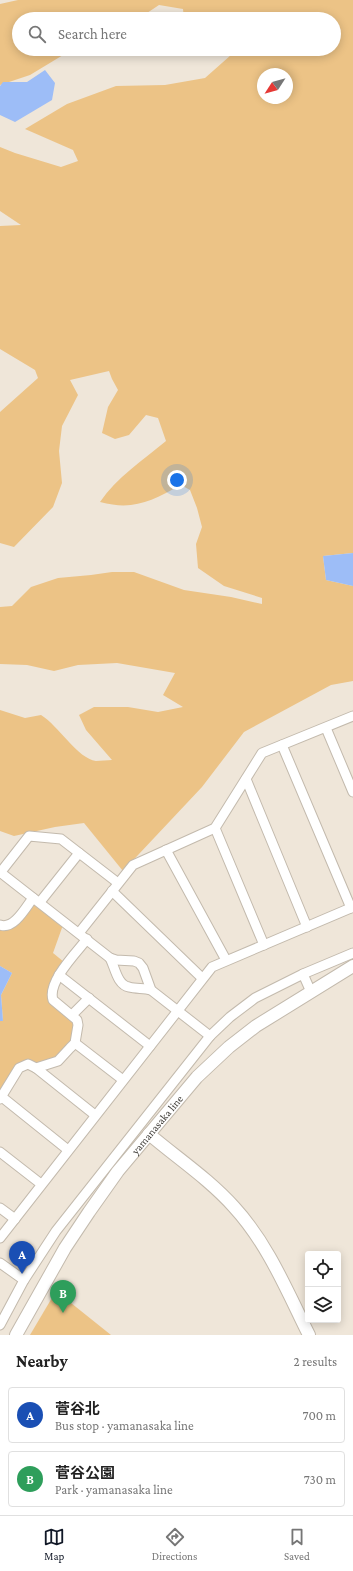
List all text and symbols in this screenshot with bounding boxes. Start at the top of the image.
search box [12,12,341,56]
icon: search [26,23,48,45]
text: Search here [58,26,127,42]
north arrow [257,68,293,104]
your location [167,470,187,490]
street label: yamanasaka line [128,1092,185,1158]
pin: A [9,1241,35,1274]
map controls [305,1251,341,1323]
button: locate [305,1251,341,1287]
pin: B [50,1280,76,1313]
button: layers [305,1287,341,1323]
text: Nearby [16,1352,68,1371]
text: 2 results [294,1354,337,1369]
text: 菅谷北 [55,1401,100,1417]
text: A [26,1408,34,1423]
text: 700 m [303,1408,336,1423]
text: Bus stop · yamanasaka line [55,1418,194,1433]
text: 菅谷公園 [55,1465,115,1481]
text: B [26,1472,34,1487]
text: 730 m [304,1472,336,1487]
text: Park · yamanasaka line [55,1482,173,1497]
tab: Map [43,1526,65,1562]
tab: Directions [152,1526,197,1562]
tab: Saved [284,1526,310,1562]

